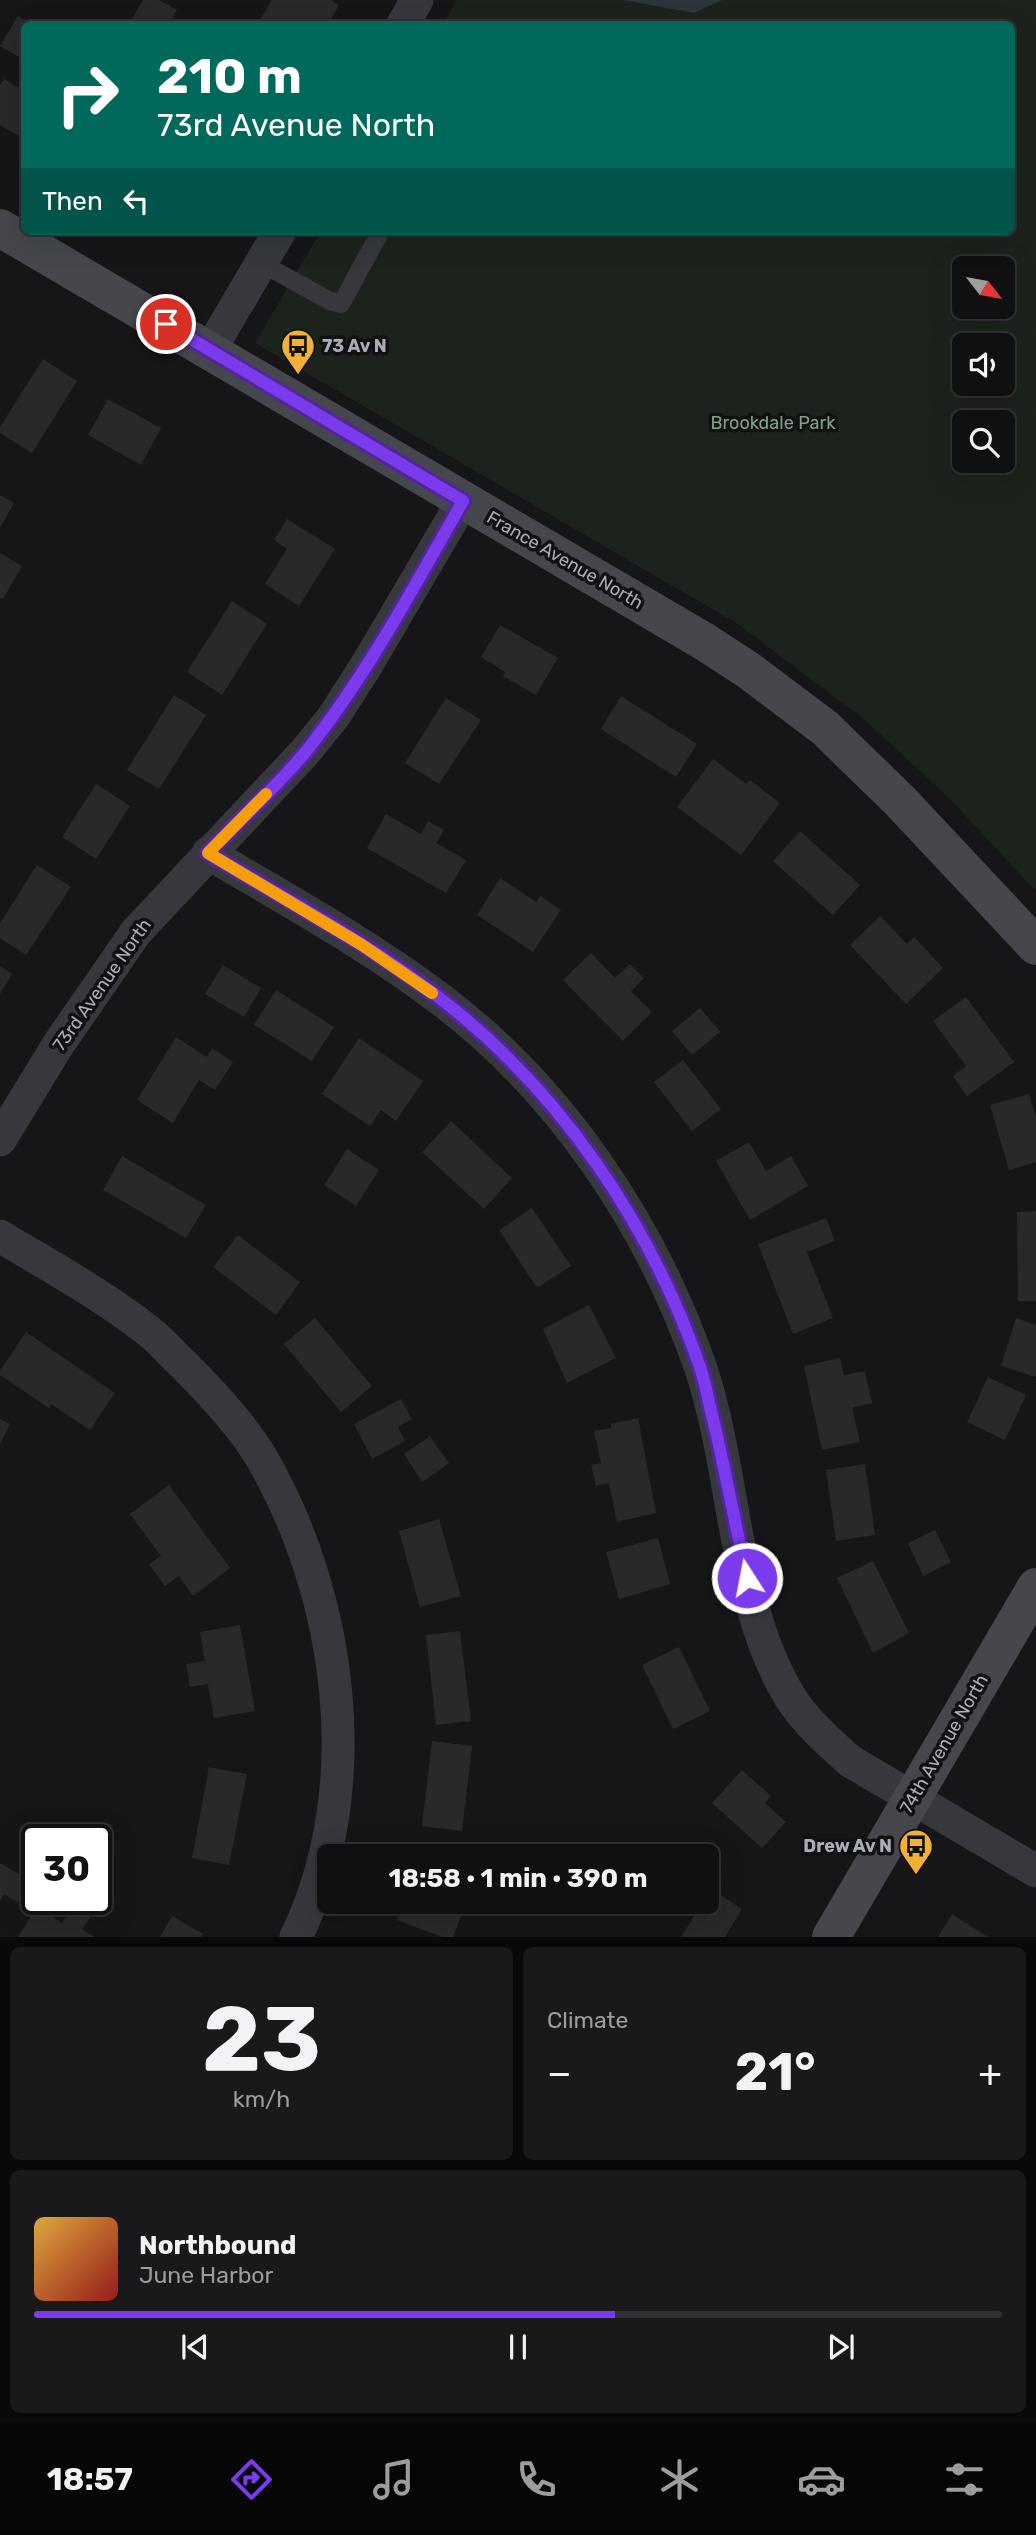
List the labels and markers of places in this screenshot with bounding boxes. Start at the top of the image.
pin [136,294,196,354]
bus stop icon: 73 Av N [279,327,317,376]
place label: 73 Av N [322,335,387,357]
bus stop icon: Drew Av N [897,1827,935,1876]
place label: Drew Av N [803,1835,892,1857]

